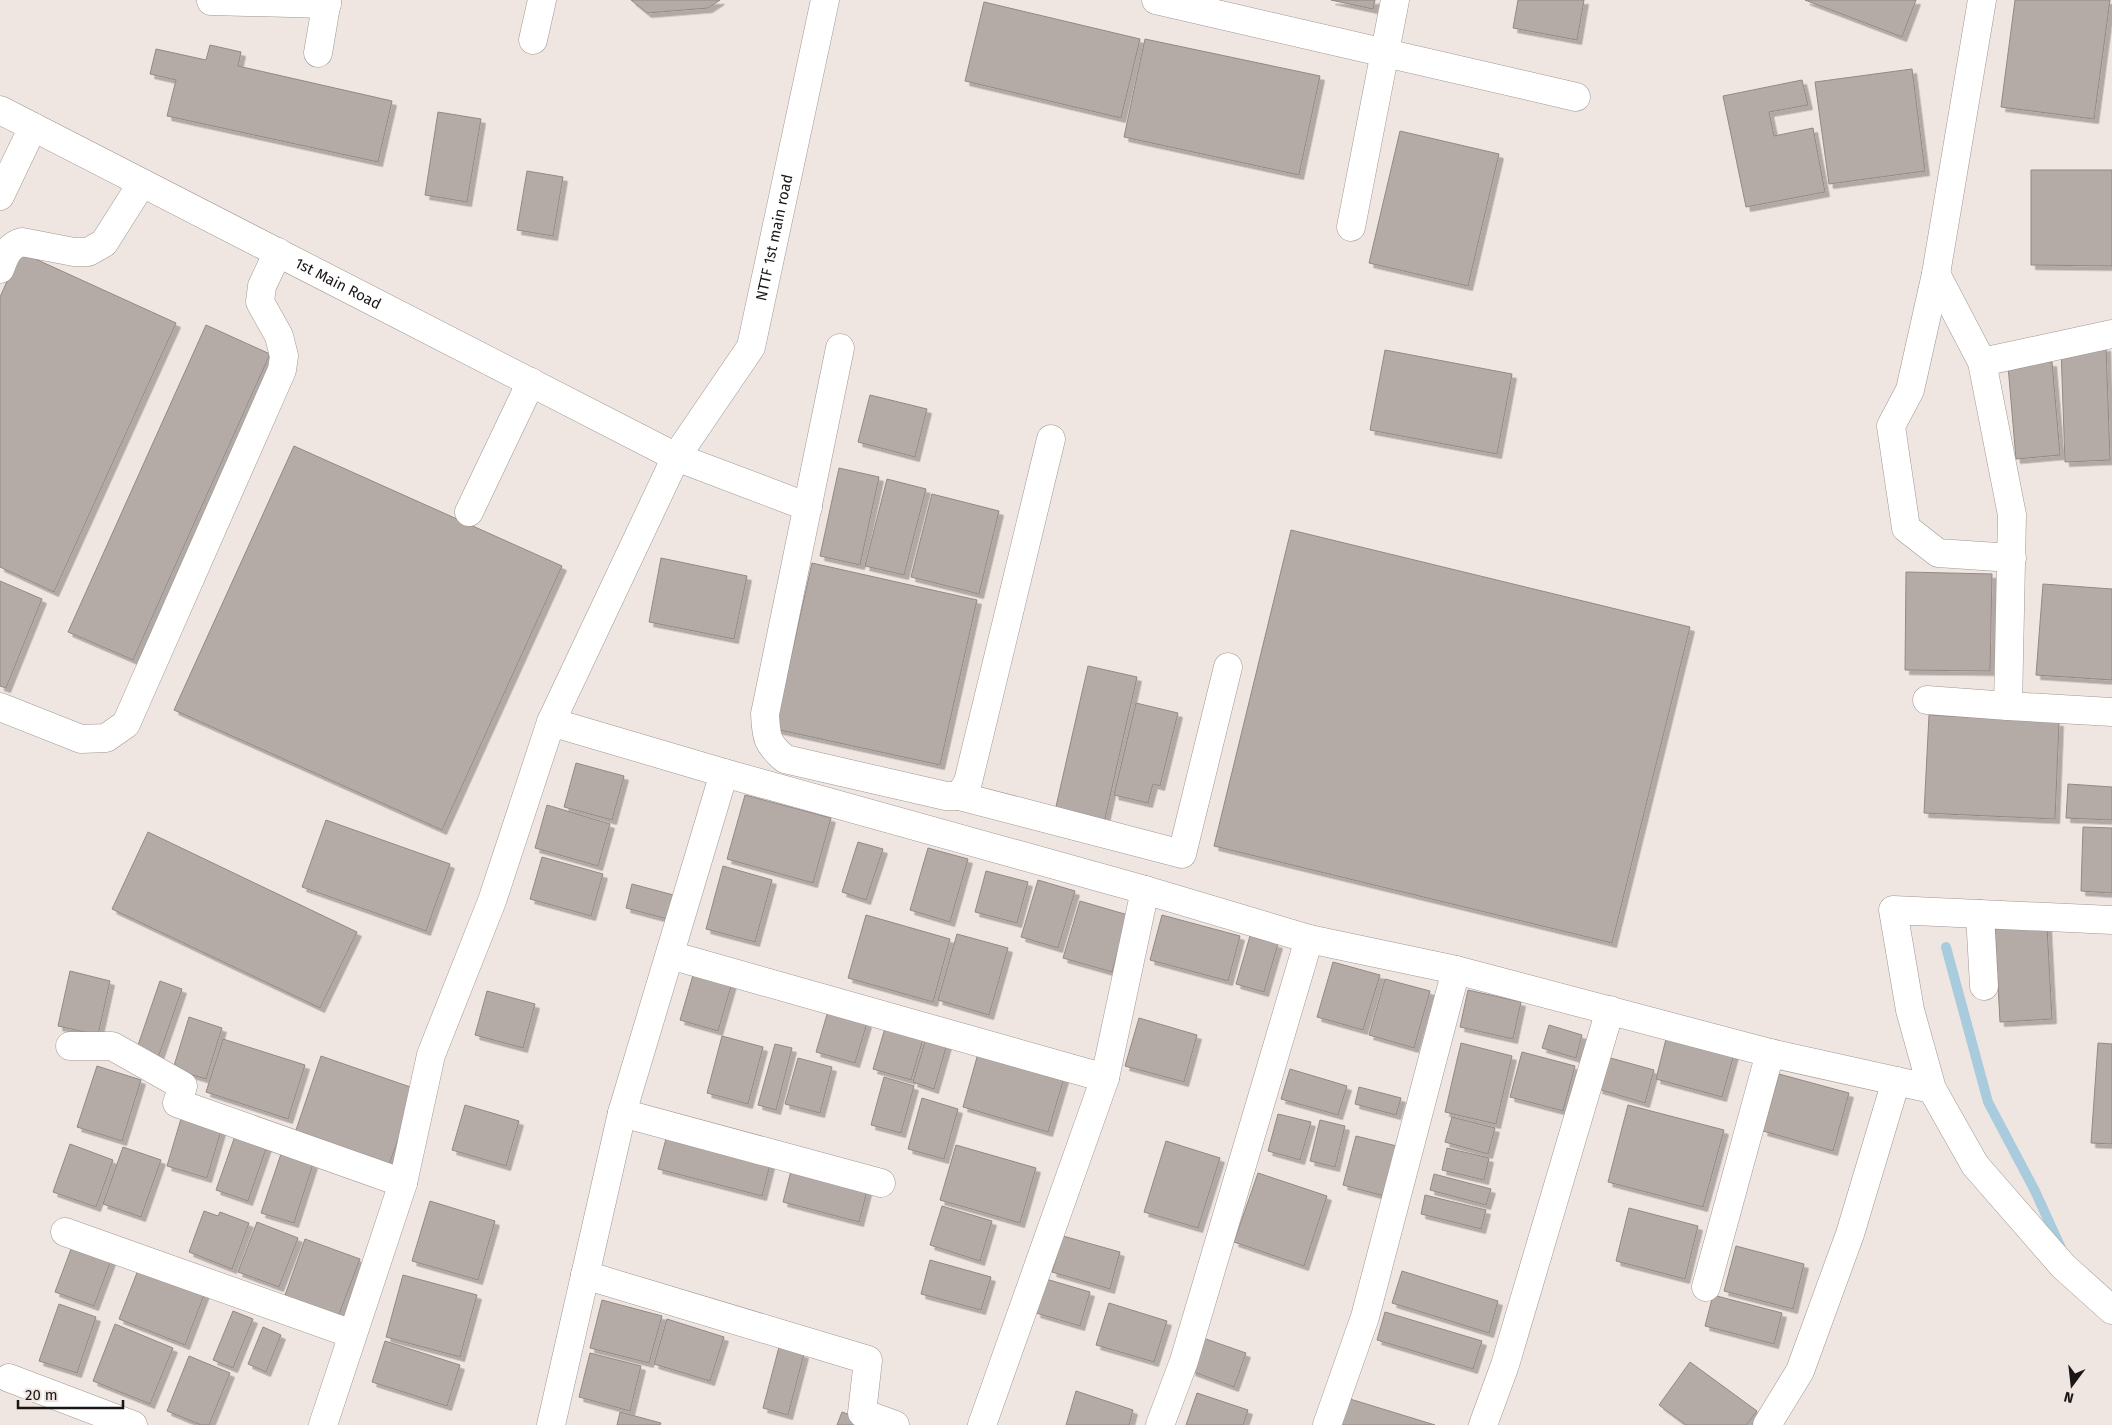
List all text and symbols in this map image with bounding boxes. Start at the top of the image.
street label: NTTF 1st main road [752,173,797,303]
street label: 1st Main Road [292,254,384,313]
north arrow [2047,1360,2097,1410]
scale bar [18,1378,122,1410]
text: 20 m [25,1386,58,1404]
text: N [2062,1388,2075,1406]

